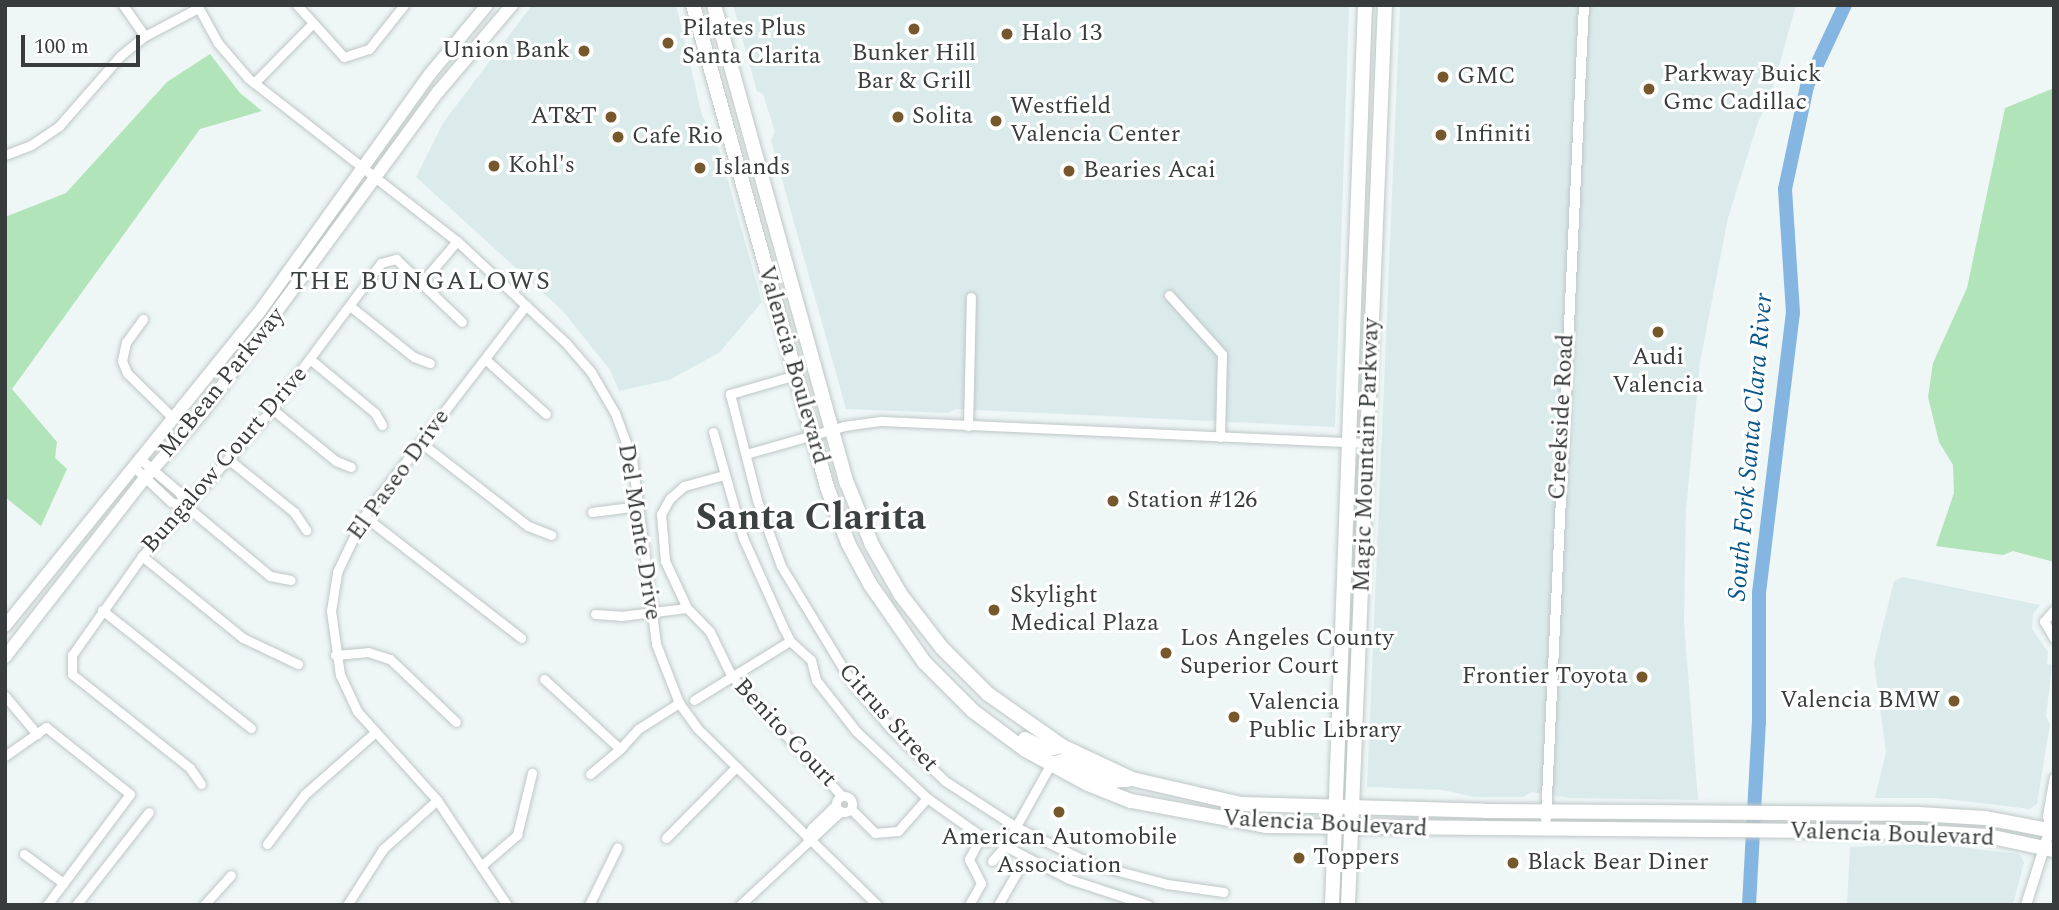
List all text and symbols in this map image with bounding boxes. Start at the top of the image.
place label: Pilates Plus Santa Clarita [682,15,821,71]
place label: Halo 13 [1021,20,1102,48]
scale bar [24,21,144,65]
marker: Bunker Hill Bar & Grill [906,21,922,37]
marker: Halo 13 [999,26,1015,42]
text: 100 m [34,31,89,63]
marker: Pilates Plus Santa Clarita [660,35,676,51]
place label: Union Bank [442,37,570,65]
place label: Bunker Hill Bar & Grill [852,40,976,96]
marker: Union Bank [576,43,592,59]
place label: Parkway Buick Gmc Cadillac [1663,61,1821,117]
place label: GMC [1457,63,1516,91]
marker: GMC [1435,69,1451,85]
marker: Parkway Buick Gmc Cadillac [1641,81,1657,97]
place label: Westfield Valencia Center [1010,93,1180,149]
place label: AT&T [531,103,597,131]
place label: Solita [912,103,973,131]
marker: AT&T [603,109,619,125]
marker: Solita [890,109,906,125]
marker: Westfield Valencia Center [988,113,1004,129]
place label: Infiniti [1455,121,1531,149]
place label: Cafe Rio [632,123,723,151]
marker: Infiniti [1433,127,1449,143]
marker: Cafe Rio [610,129,626,145]
place label: Kohl's [508,152,575,180]
place label: Islands [714,154,790,182]
place label: Bearies Acai [1083,157,1216,185]
marker: Kohl's [486,158,502,174]
marker: Islands [692,160,708,176]
marker: Bearies Acai [1061,163,1077,179]
street label: Valencia Boulevard [751,263,835,467]
district label: THE BUNGALOWS [292,266,550,298]
water label: South Fork Santa Clara River [1722,292,1780,602]
street label: McBean Parkway [153,302,291,464]
street label: Magic Mountain Parkway [1348,317,1386,593]
marker: Audi Valencia [1650,324,1666,340]
street label: Creekside Road [1543,333,1581,501]
place label: Audi Valencia [1612,344,1704,400]
street label: Bungalow Court Drive [136,361,314,559]
street label: El Paseo Drive [342,404,456,546]
street label: Del Monte Drive [611,442,667,622]
place label: Station #126 [1127,487,1257,515]
marker: Station #126 [1105,493,1121,509]
district label: Santa Clarita [696,496,926,542]
place label: Skylight Medical Plaza [1010,582,1159,638]
marker: Skylight Medical Plaza [984,600,1004,620]
place label: Los Angeles County Superior Court [1180,625,1394,681]
marker: Los Angeles County Superior Court [1158,645,1174,661]
street label: Citrus Street [832,658,944,778]
place label: Frontier Toyota [1462,663,1628,691]
marker: Frontier Toyota [1634,669,1650,685]
street label: Benito Court [727,673,843,793]
place label: Valencia BMW [1780,687,1940,715]
place label: Valencia Public Library [1248,689,1401,745]
marker: Valencia BMW [1946,693,1962,709]
marker: Valencia Public Library [1226,709,1242,725]
marker: American Automobile Association [1051,804,1067,820]
street label: Valencia Boulevard [1222,804,1428,844]
street label: Valencia Boulevard [1789,817,1995,853]
place label: American Automobile Association [941,824,1177,880]
place label: Toppers [1313,844,1400,872]
place label: Black Bear Diner [1527,849,1708,877]
marker: Toppers [1291,850,1307,866]
marker: Black Bear Diner [1505,855,1521,871]

